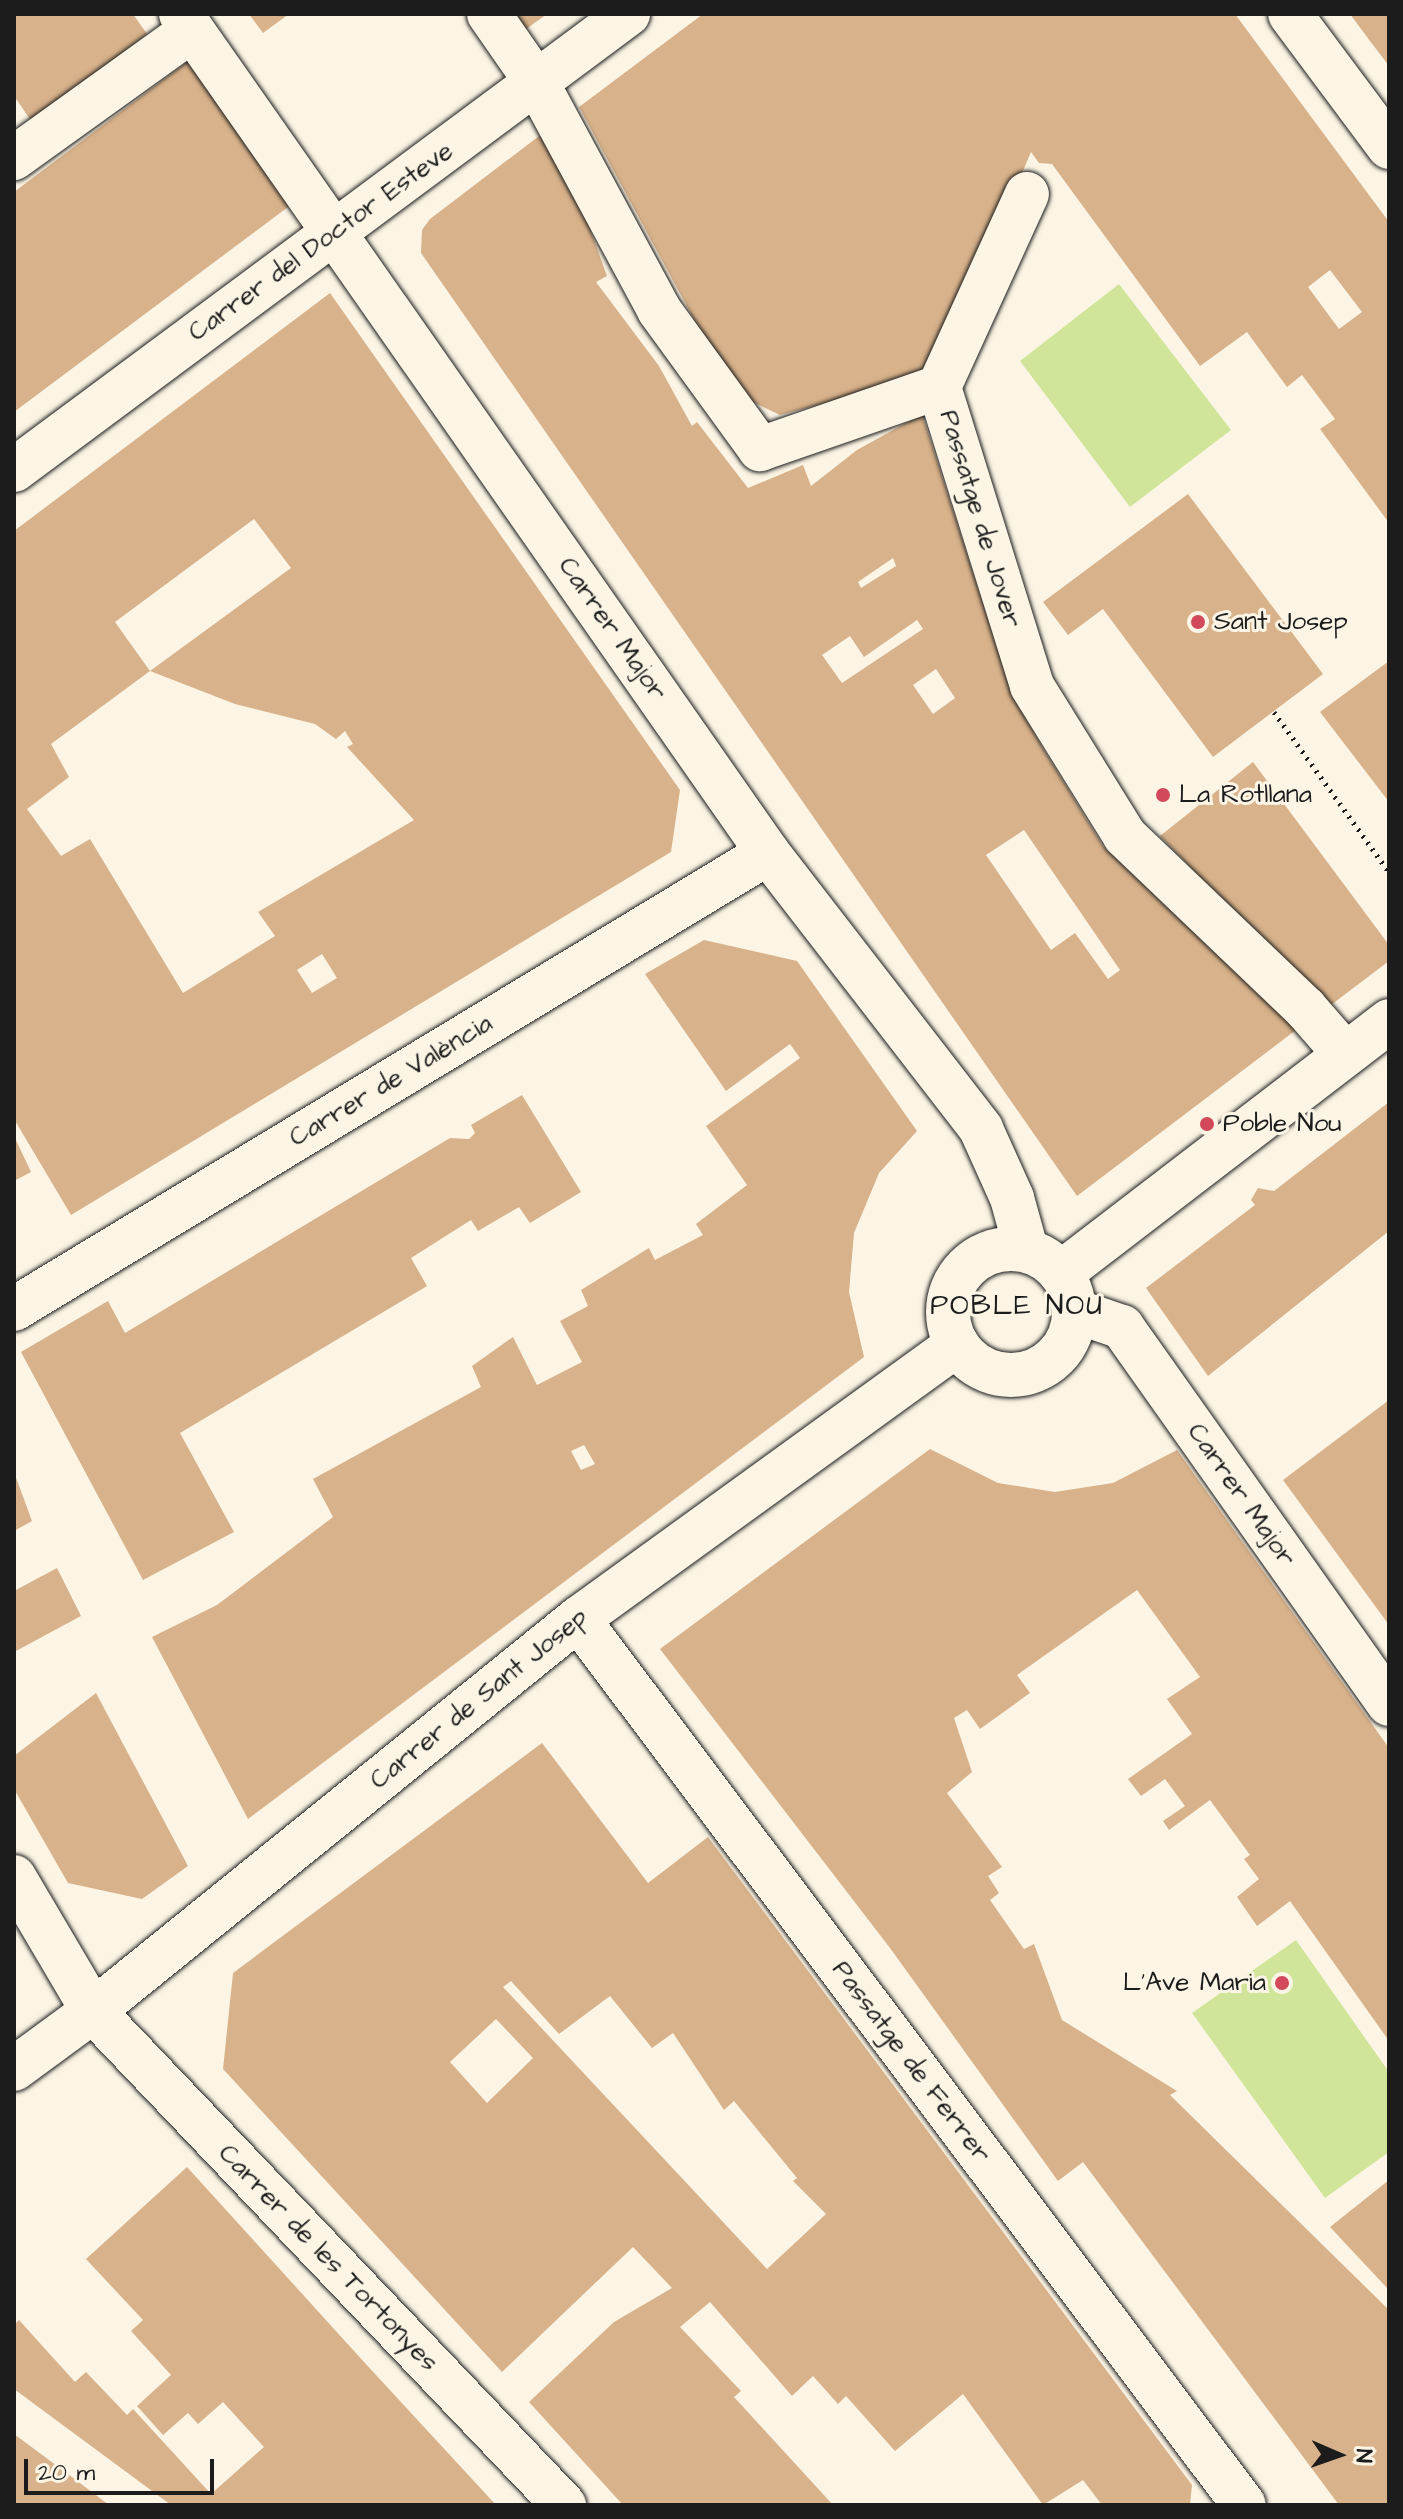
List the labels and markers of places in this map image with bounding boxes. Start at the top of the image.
place label: Sant Josep [1214,606,1348,638]
marker: Sant Josep [1189,613,1207,631]
place label: La Rotllana [1179,779,1312,811]
marker: La Rotllana [1154,786,1172,804]
place label: Poble Nou [1223,1108,1341,1140]
marker: Poble Nou [1198,1115,1216,1133]
place label: L'Ave Maria [1123,1967,1266,1999]
marker: L'Ave Maria [1273,1974,1291,1992]

